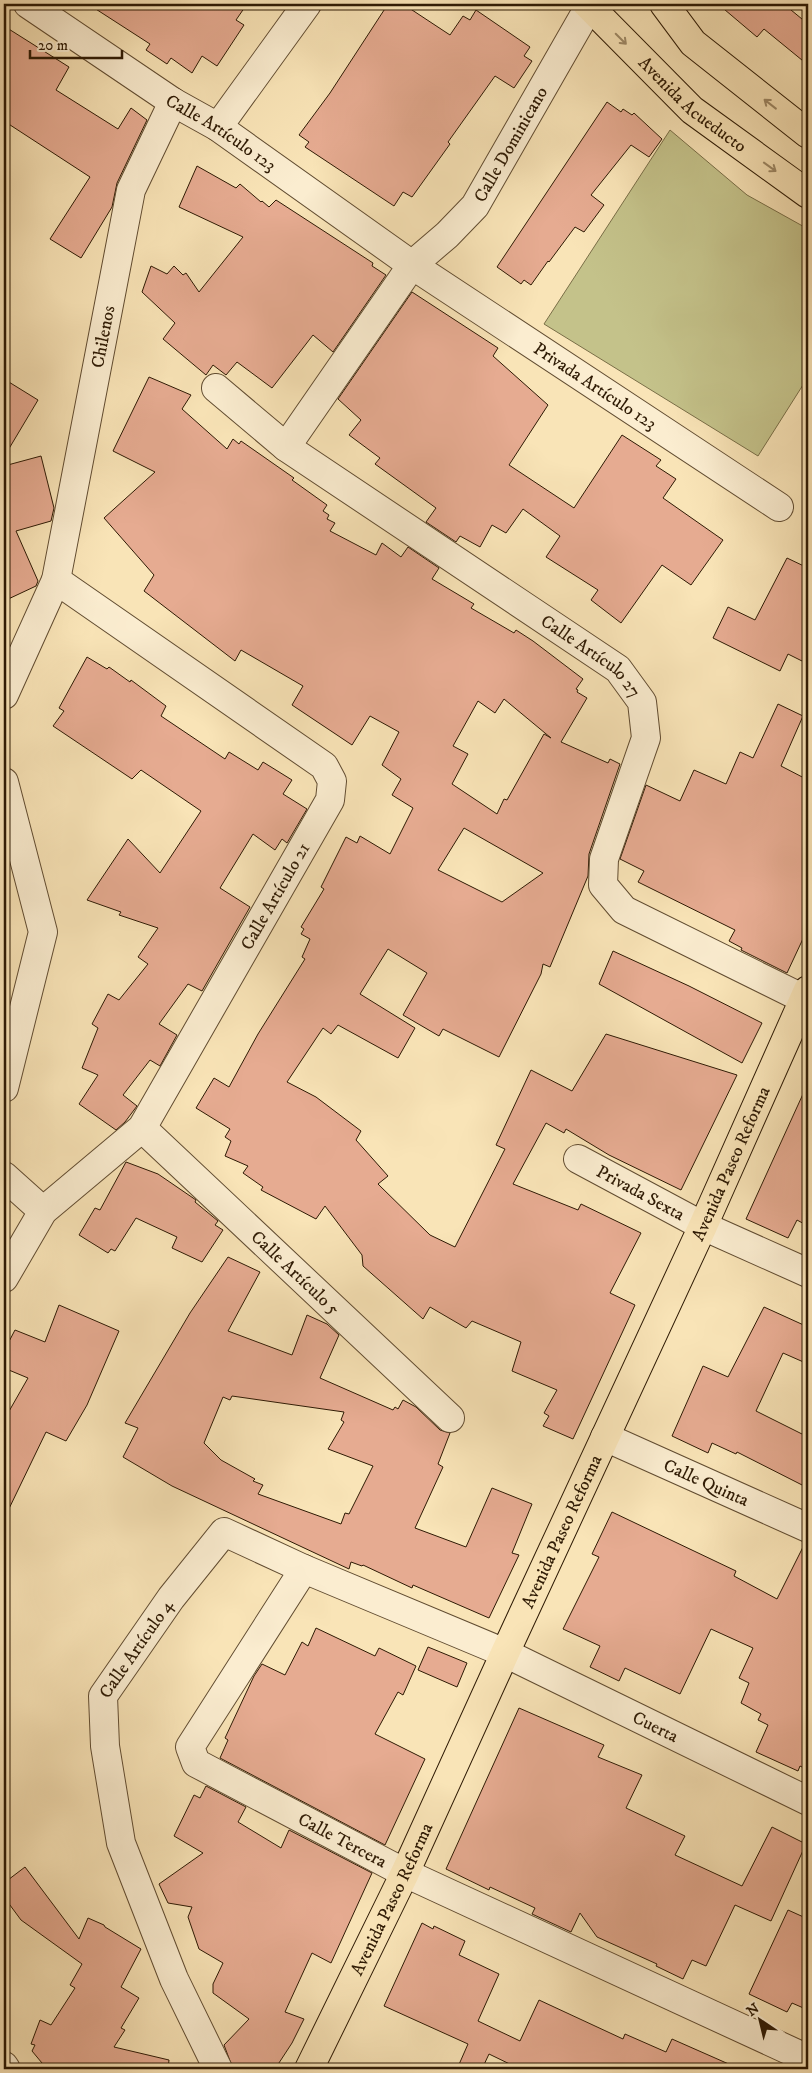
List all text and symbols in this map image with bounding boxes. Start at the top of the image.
scale bar [30,28,122,60]
one-way arrow [615,32,627,45]
text: 20 m [38,36,68,55]
street label: Avenida Acueducto [633,52,751,158]
street label: Calle Dominicano [470,83,553,206]
street label: Calle Artículo 123 [161,90,280,177]
one-way arrow [764,98,777,109]
one-way arrow [763,162,777,172]
street label: Chilenos [87,304,121,370]
street label: Privada Artículo 123 [529,338,660,435]
street label: Calle Artículo 27 [536,611,645,702]
street label: Calle Artículo 21 [236,839,315,954]
street label: Avenida Paseo Reforma [688,1083,776,1245]
street label: Privada Sexta [592,1161,688,1226]
street label: Calle Artículo 5 [246,1226,344,1320]
street label: Avenida Paseo Reforma [517,1451,608,1612]
street label: Calle Quinta [660,1455,752,1512]
street label: Calle Artículo 4 [95,1595,179,1703]
street label: Cuerta [629,1707,682,1748]
street label: Calle Tercera [294,1809,390,1874]
street label: Avenida Paseo Reforma [346,1819,438,1979]
north arrow [734,1996,784,2046]
text: N [743,1999,763,2021]

